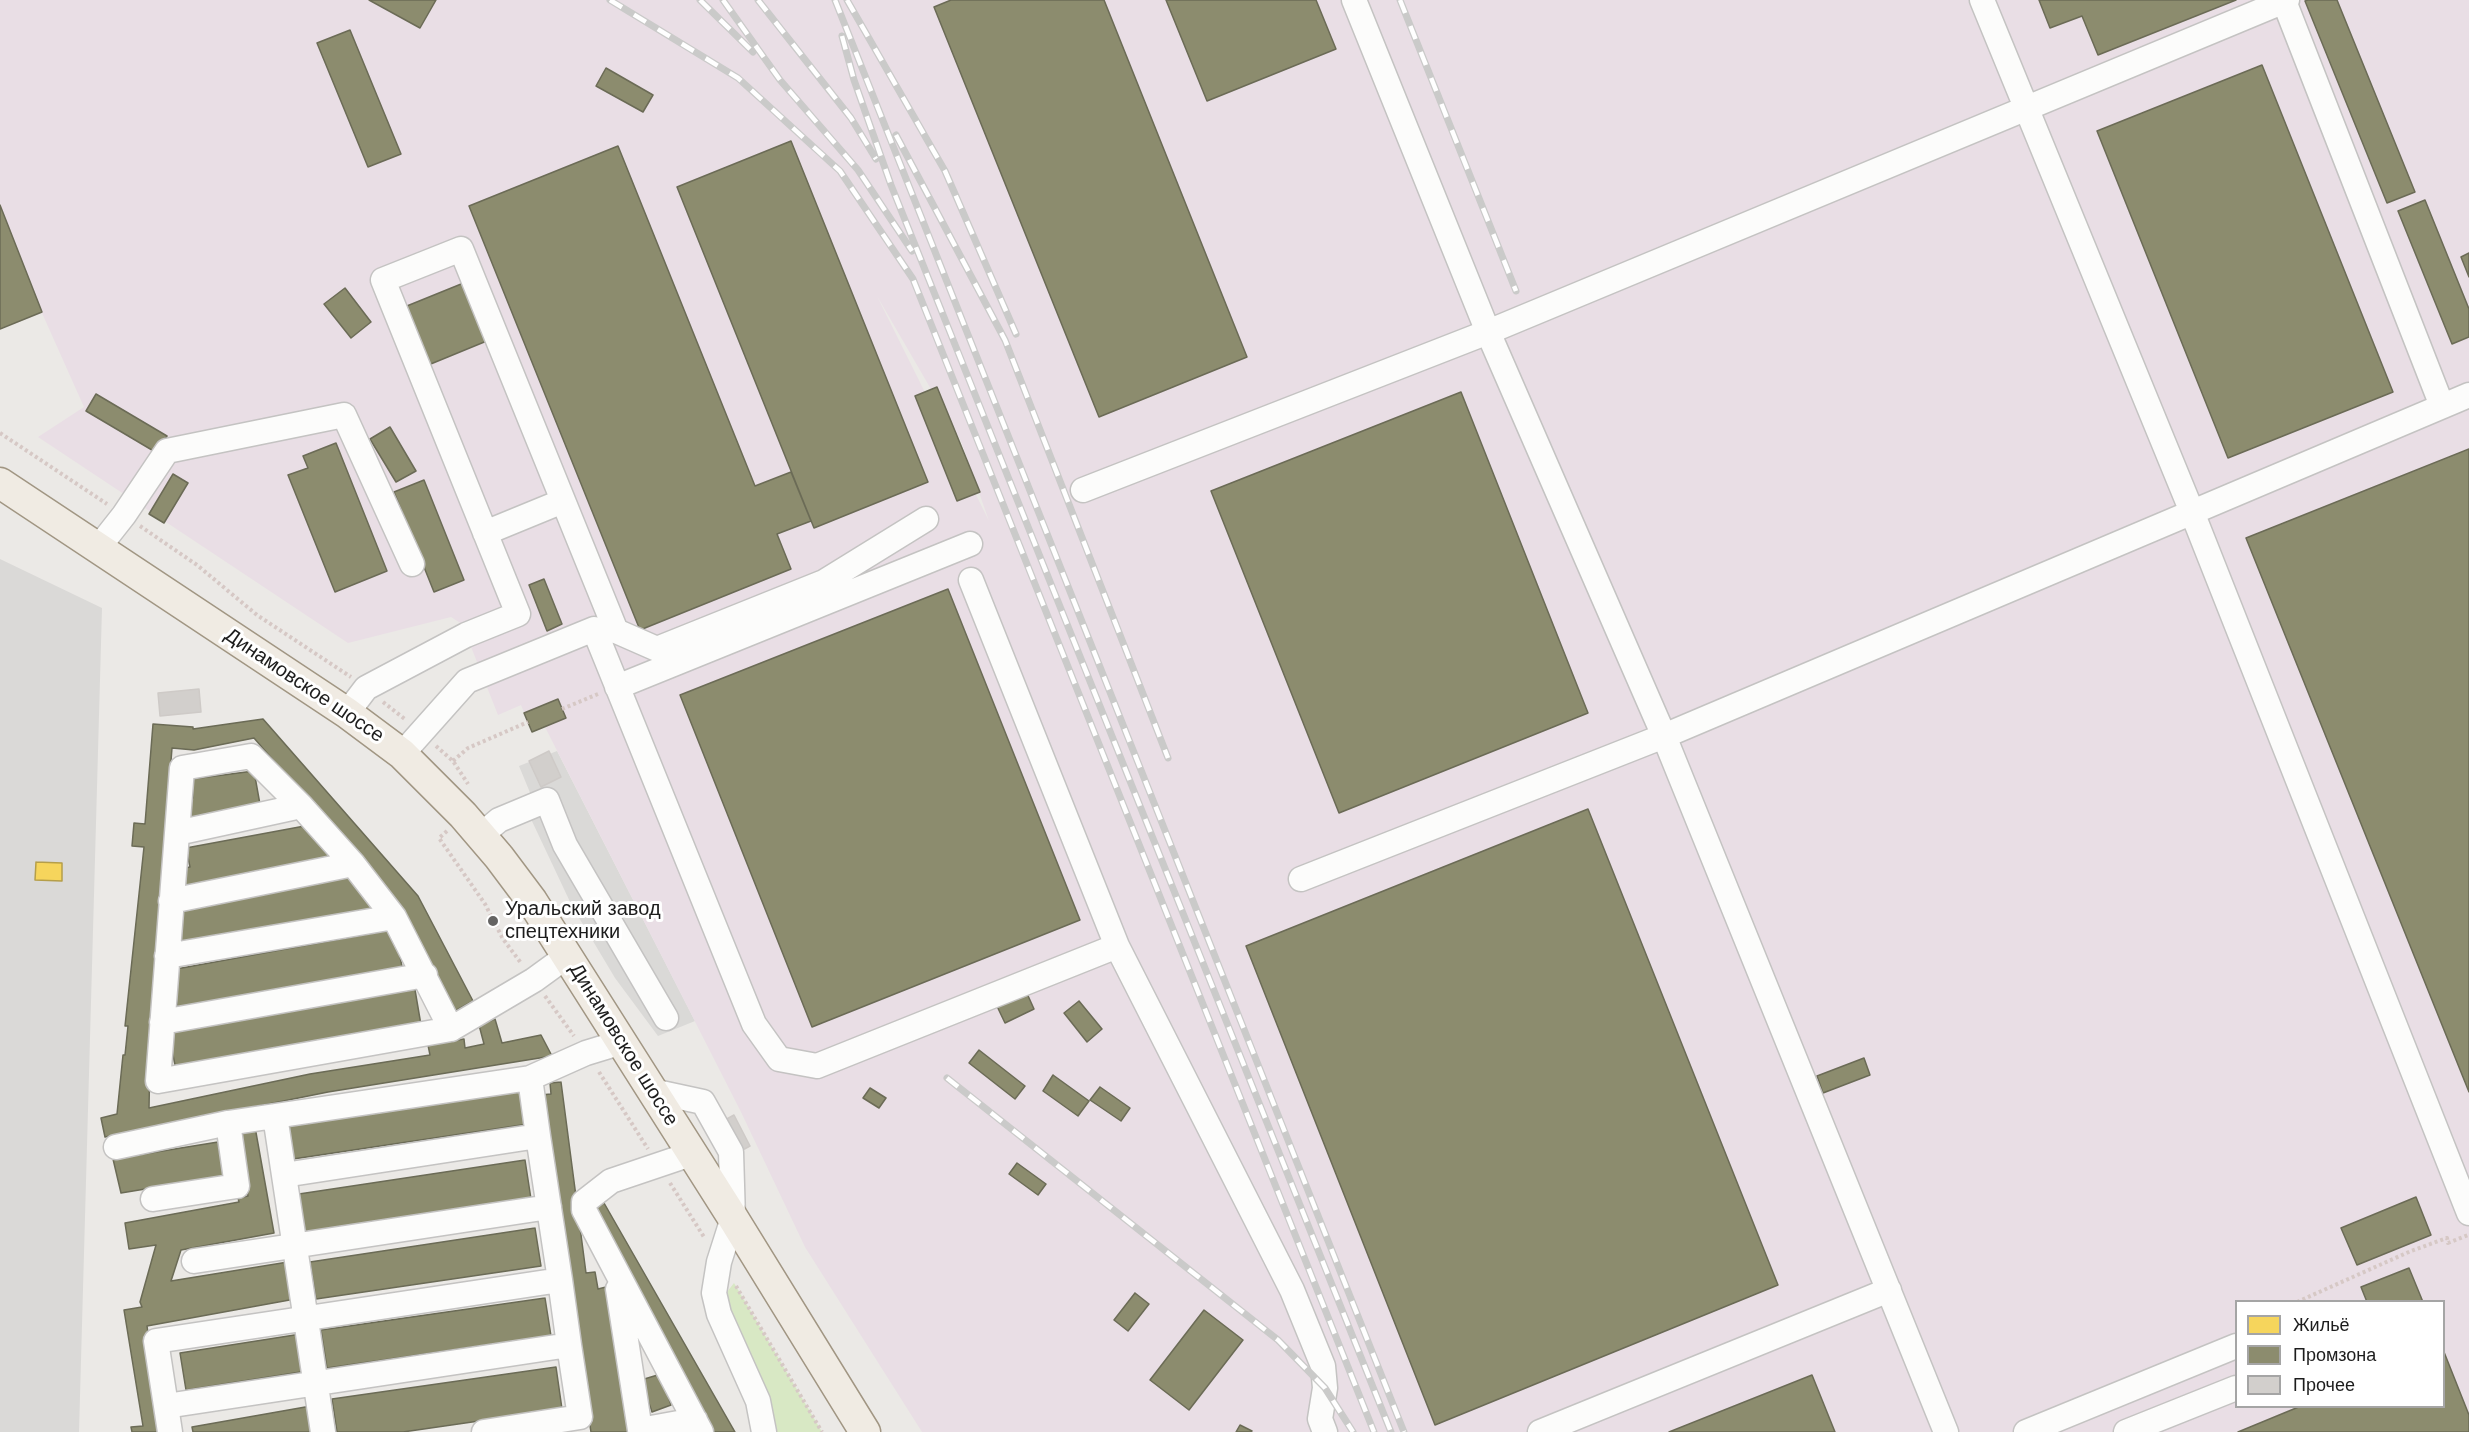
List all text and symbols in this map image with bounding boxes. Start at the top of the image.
street label: Динамовское шоссе [220,624,388,748]
place label: Уральский завод спецтехники [505,898,661,945]
marker: Уральский завод спецтехники [486,914,500,928]
street label: Динамовское шоссе [563,959,683,1131]
legend [2235,1300,2445,1408]
text: Жильё [2293,1313,2350,1337]
text: Промзона [2293,1343,2376,1367]
text: Прочее [2293,1373,2355,1397]

